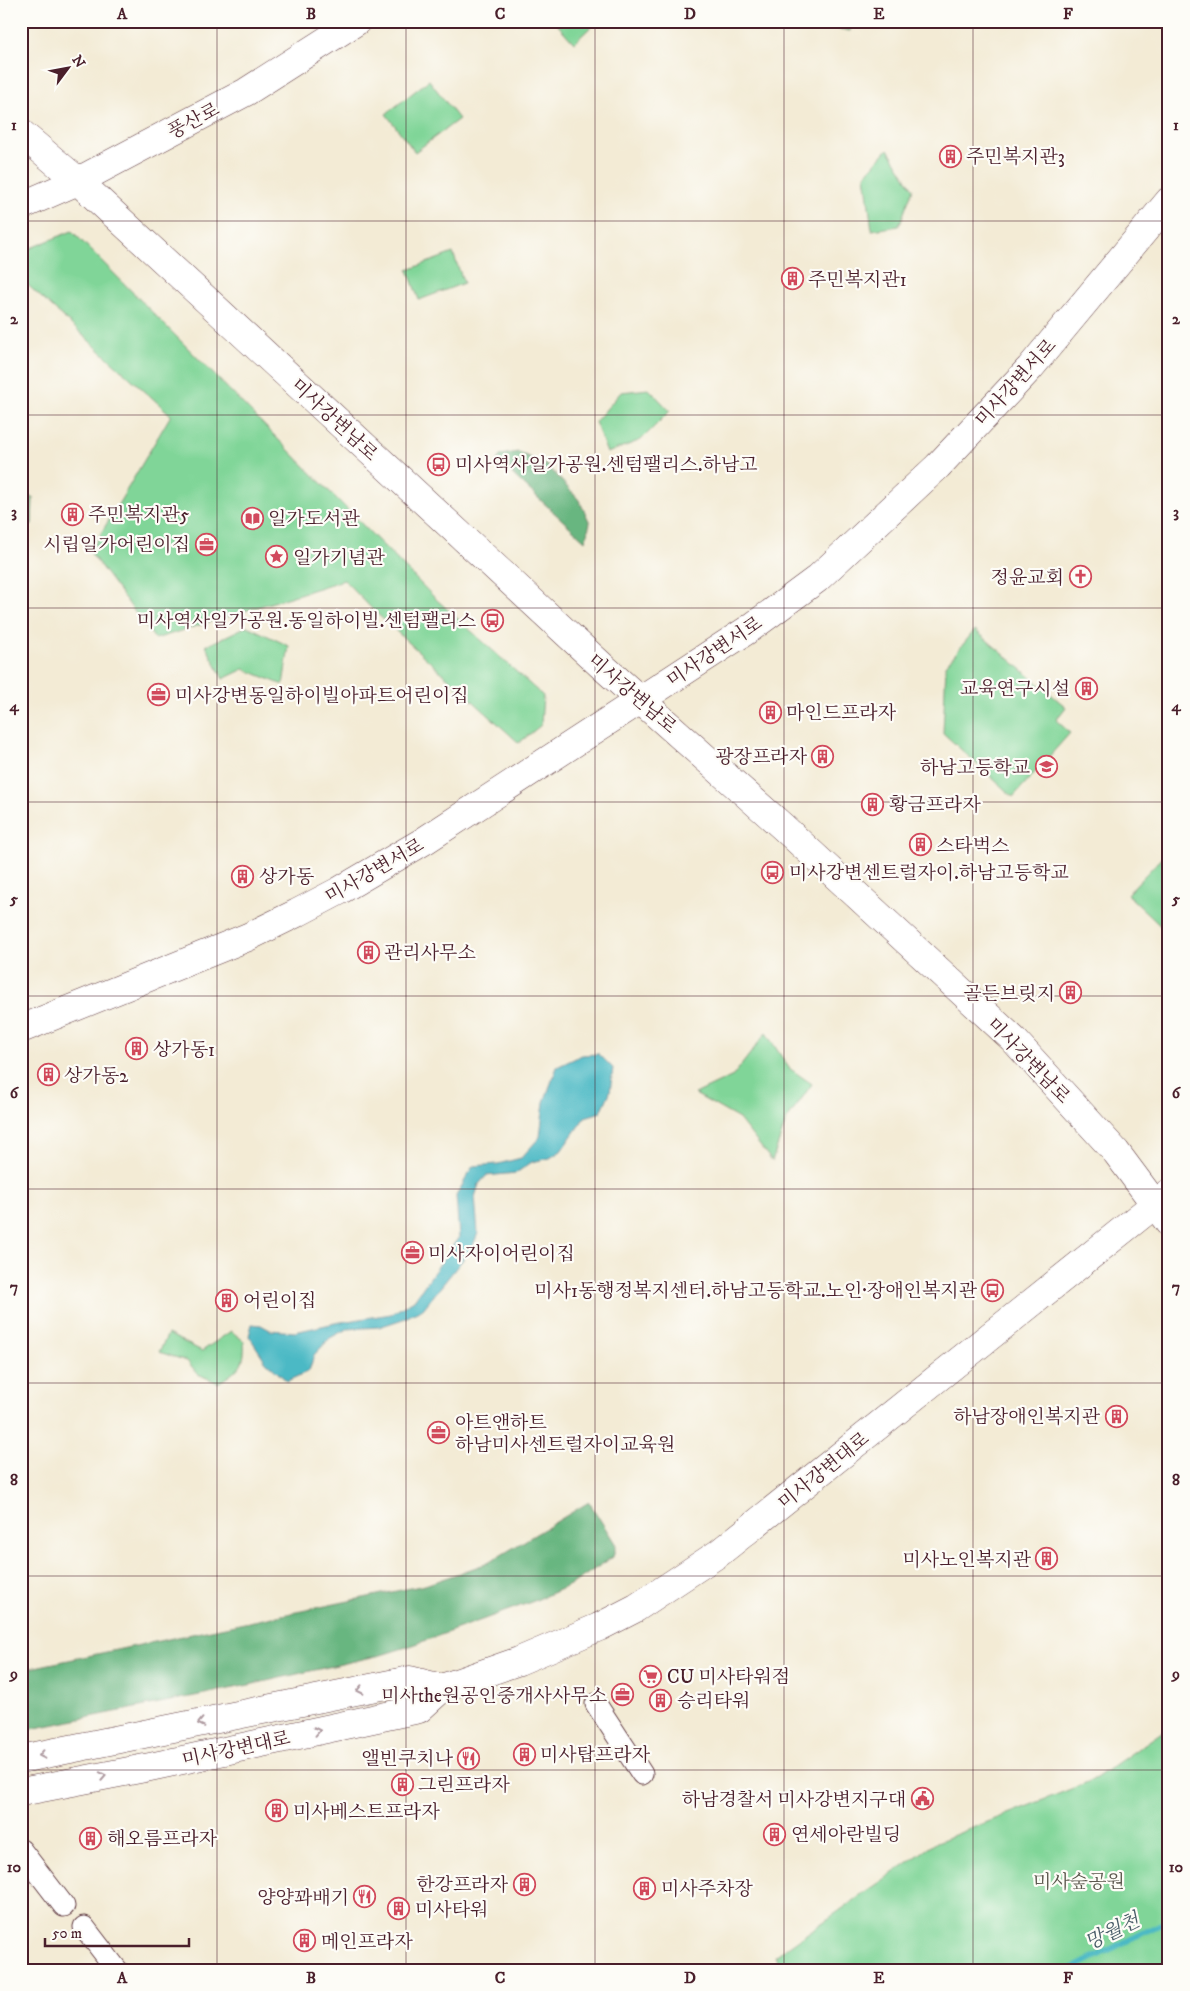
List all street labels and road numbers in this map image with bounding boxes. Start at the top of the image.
street label: 풍산로 [164,98,223,144]
street label: 미사강변서로 [971,334,1062,432]
street label: 미사강변남로 [286,374,382,466]
street label: 미사강변서로 [663,612,767,693]
street label: 미사강변남로 [583,649,681,739]
street label: 미사강변서로 [321,834,428,909]
street label: 미사강변남로 [981,1013,1074,1109]
street label: 미사강변대로 [774,1428,874,1515]
street label: 미사강변대로 [180,1727,293,1772]

